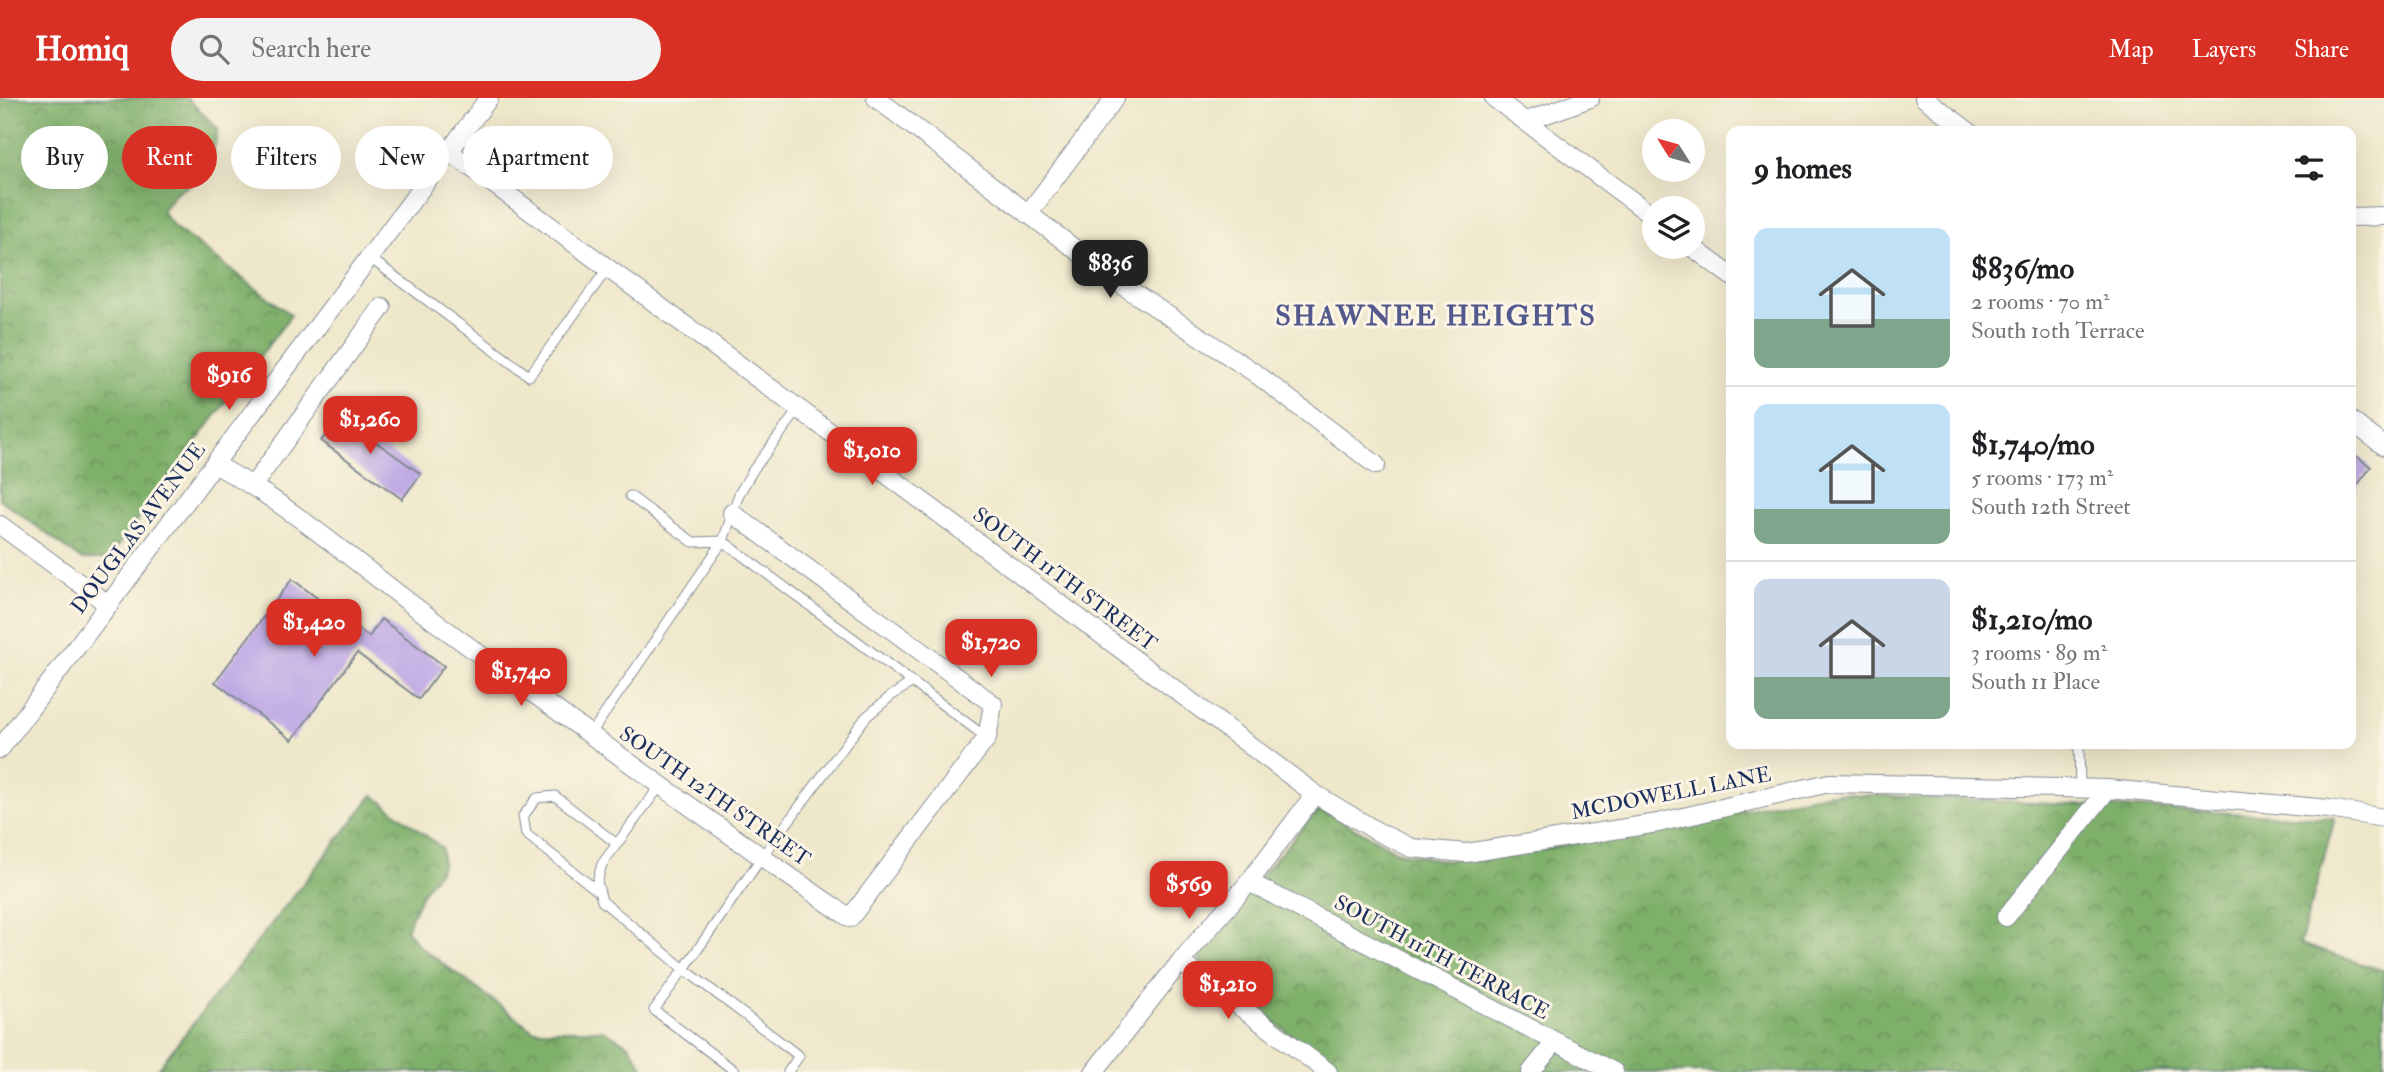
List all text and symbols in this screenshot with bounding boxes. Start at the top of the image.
search box [171,18,661,81]
text: Homiq [35,29,129,70]
icon: search [195,30,233,68]
text: Search here [251,33,371,65]
text: Map [2109,34,2154,65]
text: Layers [2192,34,2256,65]
text: Share [2294,34,2349,65]
north arrow [1642,119,1704,182]
map controls [1642,119,1705,259]
chip: Buy [21,126,108,189]
chip: Rent [122,126,217,189]
chip: Filters [231,126,341,189]
chip: New [355,126,449,189]
chip: Apartment [463,126,613,189]
icon: filters [2290,149,2328,187]
text: 9 homes [1754,150,1852,187]
button: layers [1642,196,1705,259]
pin: $836 [1069,240,1151,300]
text: $836 [1088,248,1132,277]
text: $836/mo [1971,250,2074,287]
icon: home [1810,256,1894,340]
text: 2 rooms · 70 m² [1971,287,2110,316]
district label: SHAWNEE HEIGHTS [1275,299,1597,334]
text: South 10th Terrace [1971,316,2145,345]
pin: $916 [188,352,270,412]
text: $916 [207,360,251,389]
pin: $1,260 [313,396,427,456]
text: $1,260 [339,404,401,433]
text: $1,740/mo [1971,426,2095,463]
pin: $1,010 [815,428,929,487]
icon: home [1810,432,1894,516]
text: $1,010 [843,435,901,464]
street label: DOUGLAS AVENUE [65,437,212,619]
text: 5 rooms · 173 m² [1971,463,2113,492]
text: South 12th Street [1971,492,2131,521]
street label: SOUTH 11TH STREET [967,501,1163,658]
pin: $1,420 [257,600,371,659]
text: $1,210/mo [1971,601,2092,638]
text: $1,420 [282,607,346,636]
icon: home [1810,607,1894,691]
pin: $1,720 [934,620,1048,679]
text: $1,720 [961,627,1021,656]
text: 3 rooms · 89 m² [1971,638,2107,667]
pin: $1,740 [464,648,578,708]
text: $1,740 [491,656,551,685]
text: South 11 Place [1971,667,2100,696]
street label: SOUTH 12TH STREET [614,720,816,873]
street label: MCDOWELL LANE [1569,761,1773,826]
pin: $569 [1148,862,1230,921]
text: $569 [1166,869,1212,898]
street label: SOUTH 11TH TERRACE [1329,889,1554,1026]
pin: $1,210 [1171,962,1285,1021]
text: $1,210 [1199,969,1257,998]

